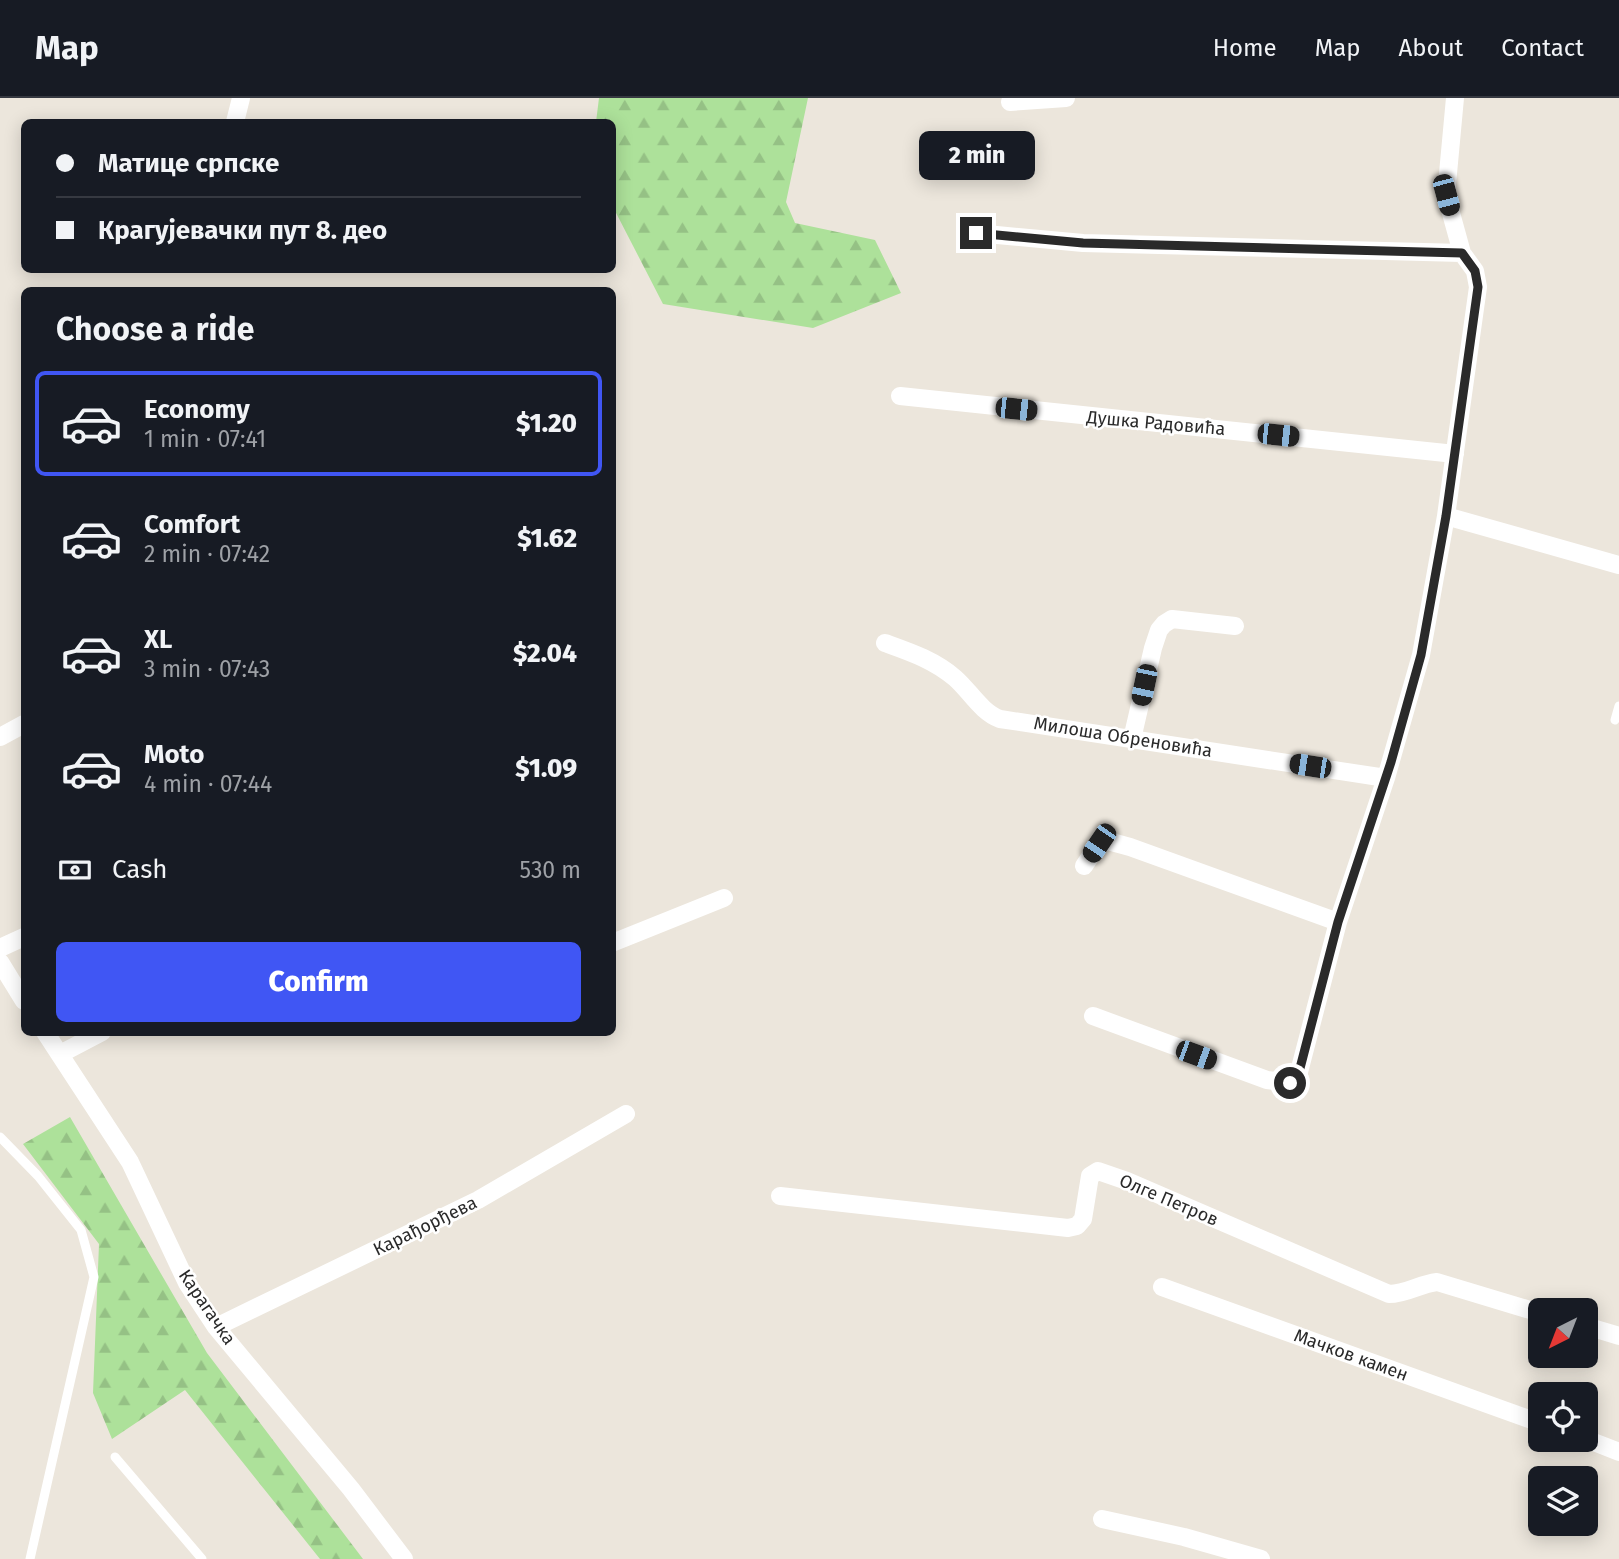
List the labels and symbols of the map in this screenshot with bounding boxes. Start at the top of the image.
callout: 2 min [918,131,1034,180]
car [1431,172,1462,218]
route end [960,217,992,249]
car [995,396,1038,422]
street label: Душка Радовића [1085,406,1226,440]
car [1257,422,1300,448]
car [1130,662,1159,708]
street label: Милоша Обреновића [1032,712,1214,762]
car [1288,752,1333,780]
car [1079,820,1120,866]
car [1173,1038,1220,1072]
route start [1274,1067,1306,1099]
street label: Олге Петров [1116,1169,1222,1231]
street label: Карађорђева [370,1191,480,1261]
street label: Карагачка [174,1265,240,1349]
north arrow [1528,1298,1598,1368]
street label: Мачков камен [1291,1324,1411,1386]

